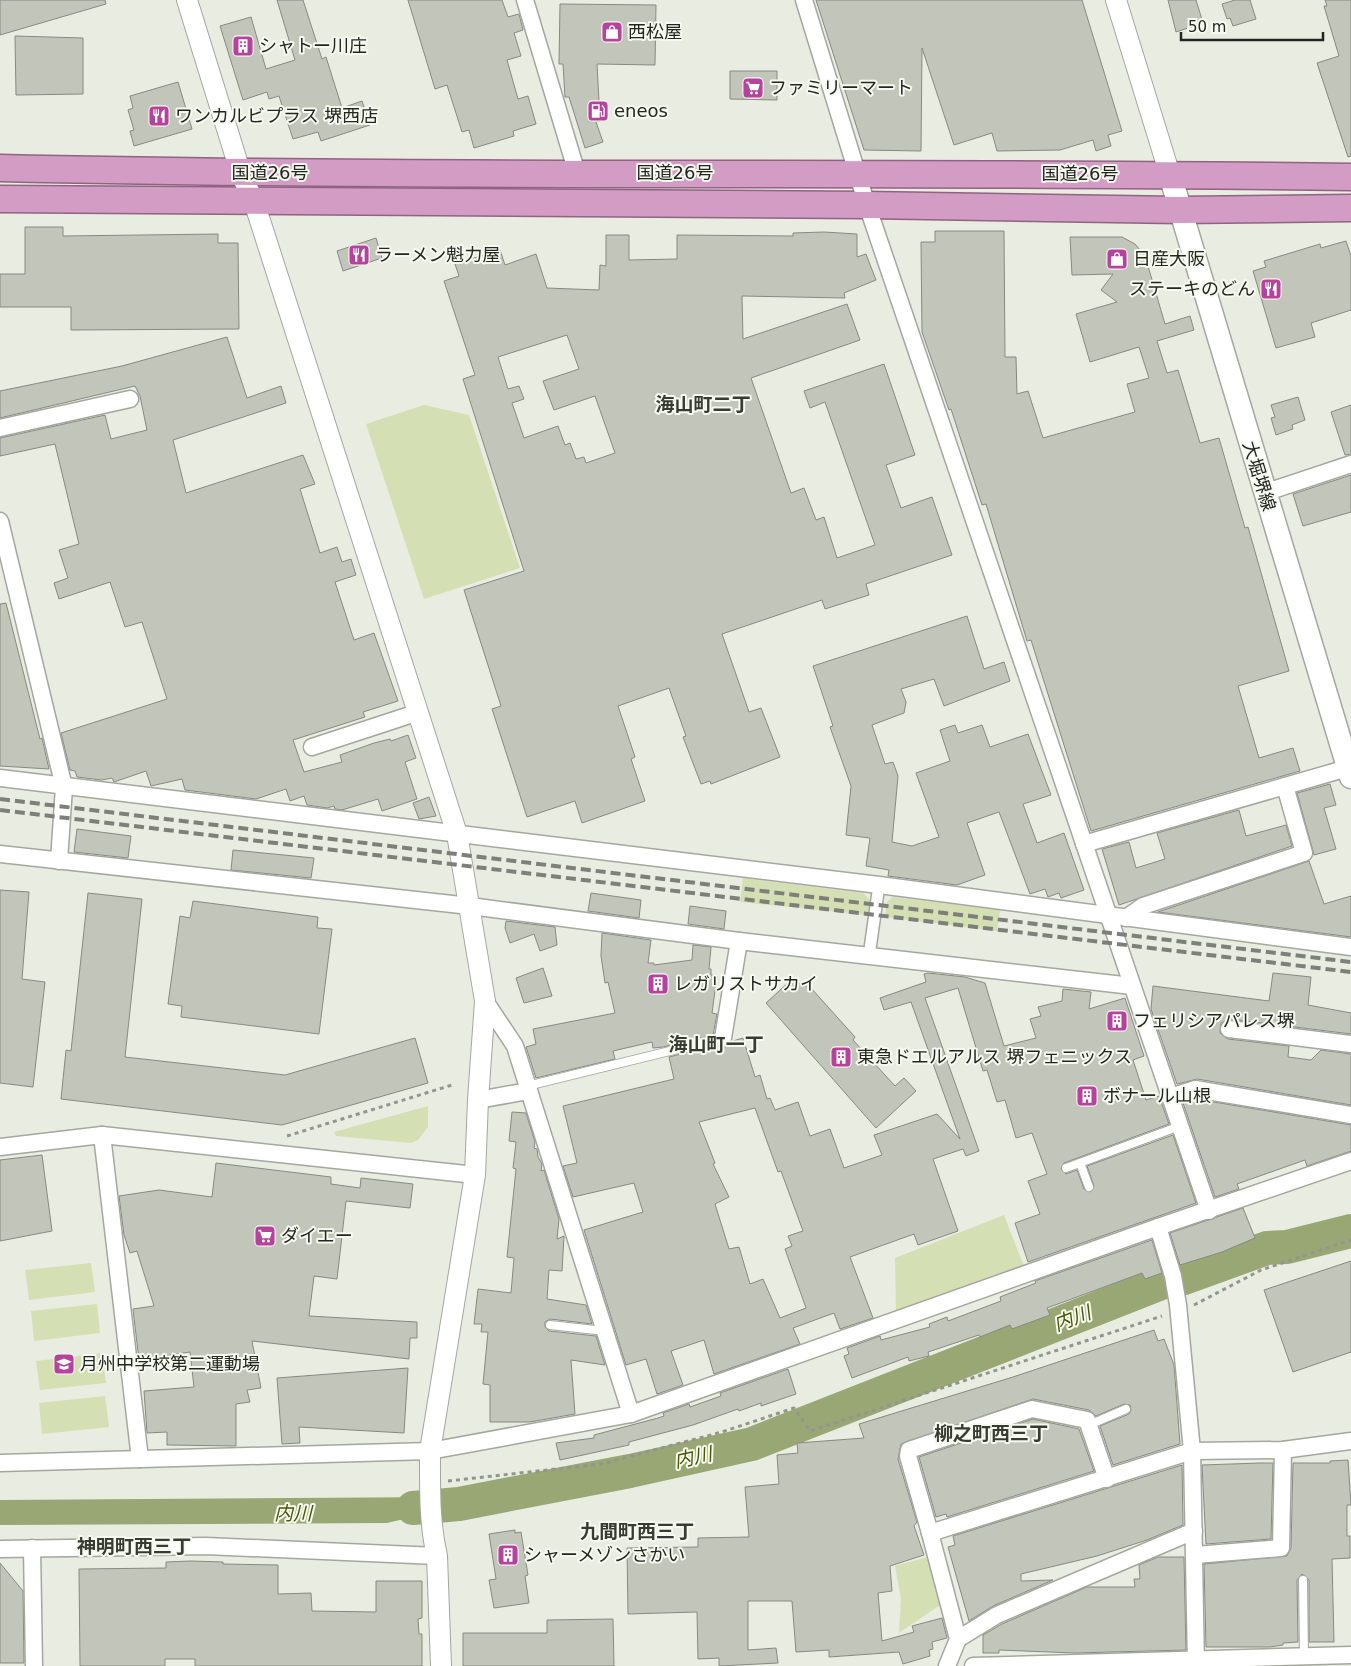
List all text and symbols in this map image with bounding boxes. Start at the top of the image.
scale bar [1181,10,1324,42]
text: 50 m [1188,18,1226,36]
shop icon: 西松屋 [600,20,624,44]
place label: 西松屋 [628,21,682,42]
building icon: シャトー川庄 [231,34,255,58]
place label: シャトー川庄 [259,35,367,56]
supermarket icon: ファミリーマート [741,76,765,100]
place label: ファミリーマート [769,77,913,98]
fuel station icon: eneos [586,99,610,123]
place label: eneos [614,100,668,121]
restaurant icon: ワンカルビプラス 堺西店 [147,104,171,128]
place label: ワンカルビプラス 堺西店 [175,105,378,126]
street label: 国道26号 [232,162,308,183]
street label: 国道26号 [637,162,713,183]
street label: 国道26号 [1042,163,1118,184]
restaurant icon: ラーメン魁力屋 [347,243,371,267]
place label: ラーメン魁力屋 [375,244,500,265]
shop icon: 日産大阪 [1105,247,1129,271]
place label: 日産大阪 [1133,248,1205,269]
restaurant icon: ステーキのどん [1259,277,1283,301]
place label: ステーキのどん [1129,278,1255,299]
district label: 海山町二丁 [655,393,751,415]
street label: 大堀堺線 [1239,438,1280,513]
building icon: レガリストサカイ [646,972,670,996]
place label: レガリストサカイ [674,973,818,994]
building icon: フェリシアパレス堺 [1105,1009,1129,1033]
place label: フェリシアパレス堺 [1133,1010,1295,1031]
district label: 海山町一丁 [668,1033,764,1055]
building icon: 東急ドエルアルス 堺フェニックス [829,1045,853,1069]
place label: 東急ドエルアルス 堺フェニックス [857,1046,1132,1067]
building icon: ボナール山根 [1075,1084,1099,1108]
place label: ボナール山根 [1103,1085,1211,1106]
supermarket icon: ダイエー [253,1224,277,1248]
place label: ダイエー [281,1225,353,1246]
water label: 内川 [1050,1300,1096,1335]
school or university icon: 月州中学校第二運動場 [52,1352,76,1376]
place label: 月州中学校第二運動場 [80,1353,260,1374]
district label: 柳之町西三丁 [934,1422,1048,1444]
water label: 内川 [672,1442,716,1472]
water label: 内川 [274,1502,314,1524]
district label: 九間町西三丁 [580,1520,694,1542]
district label: 神明町西三丁 [77,1535,191,1557]
building icon: シャーメゾンさかい [496,1543,520,1567]
place label: シャーメゾンさかい [524,1544,685,1565]

